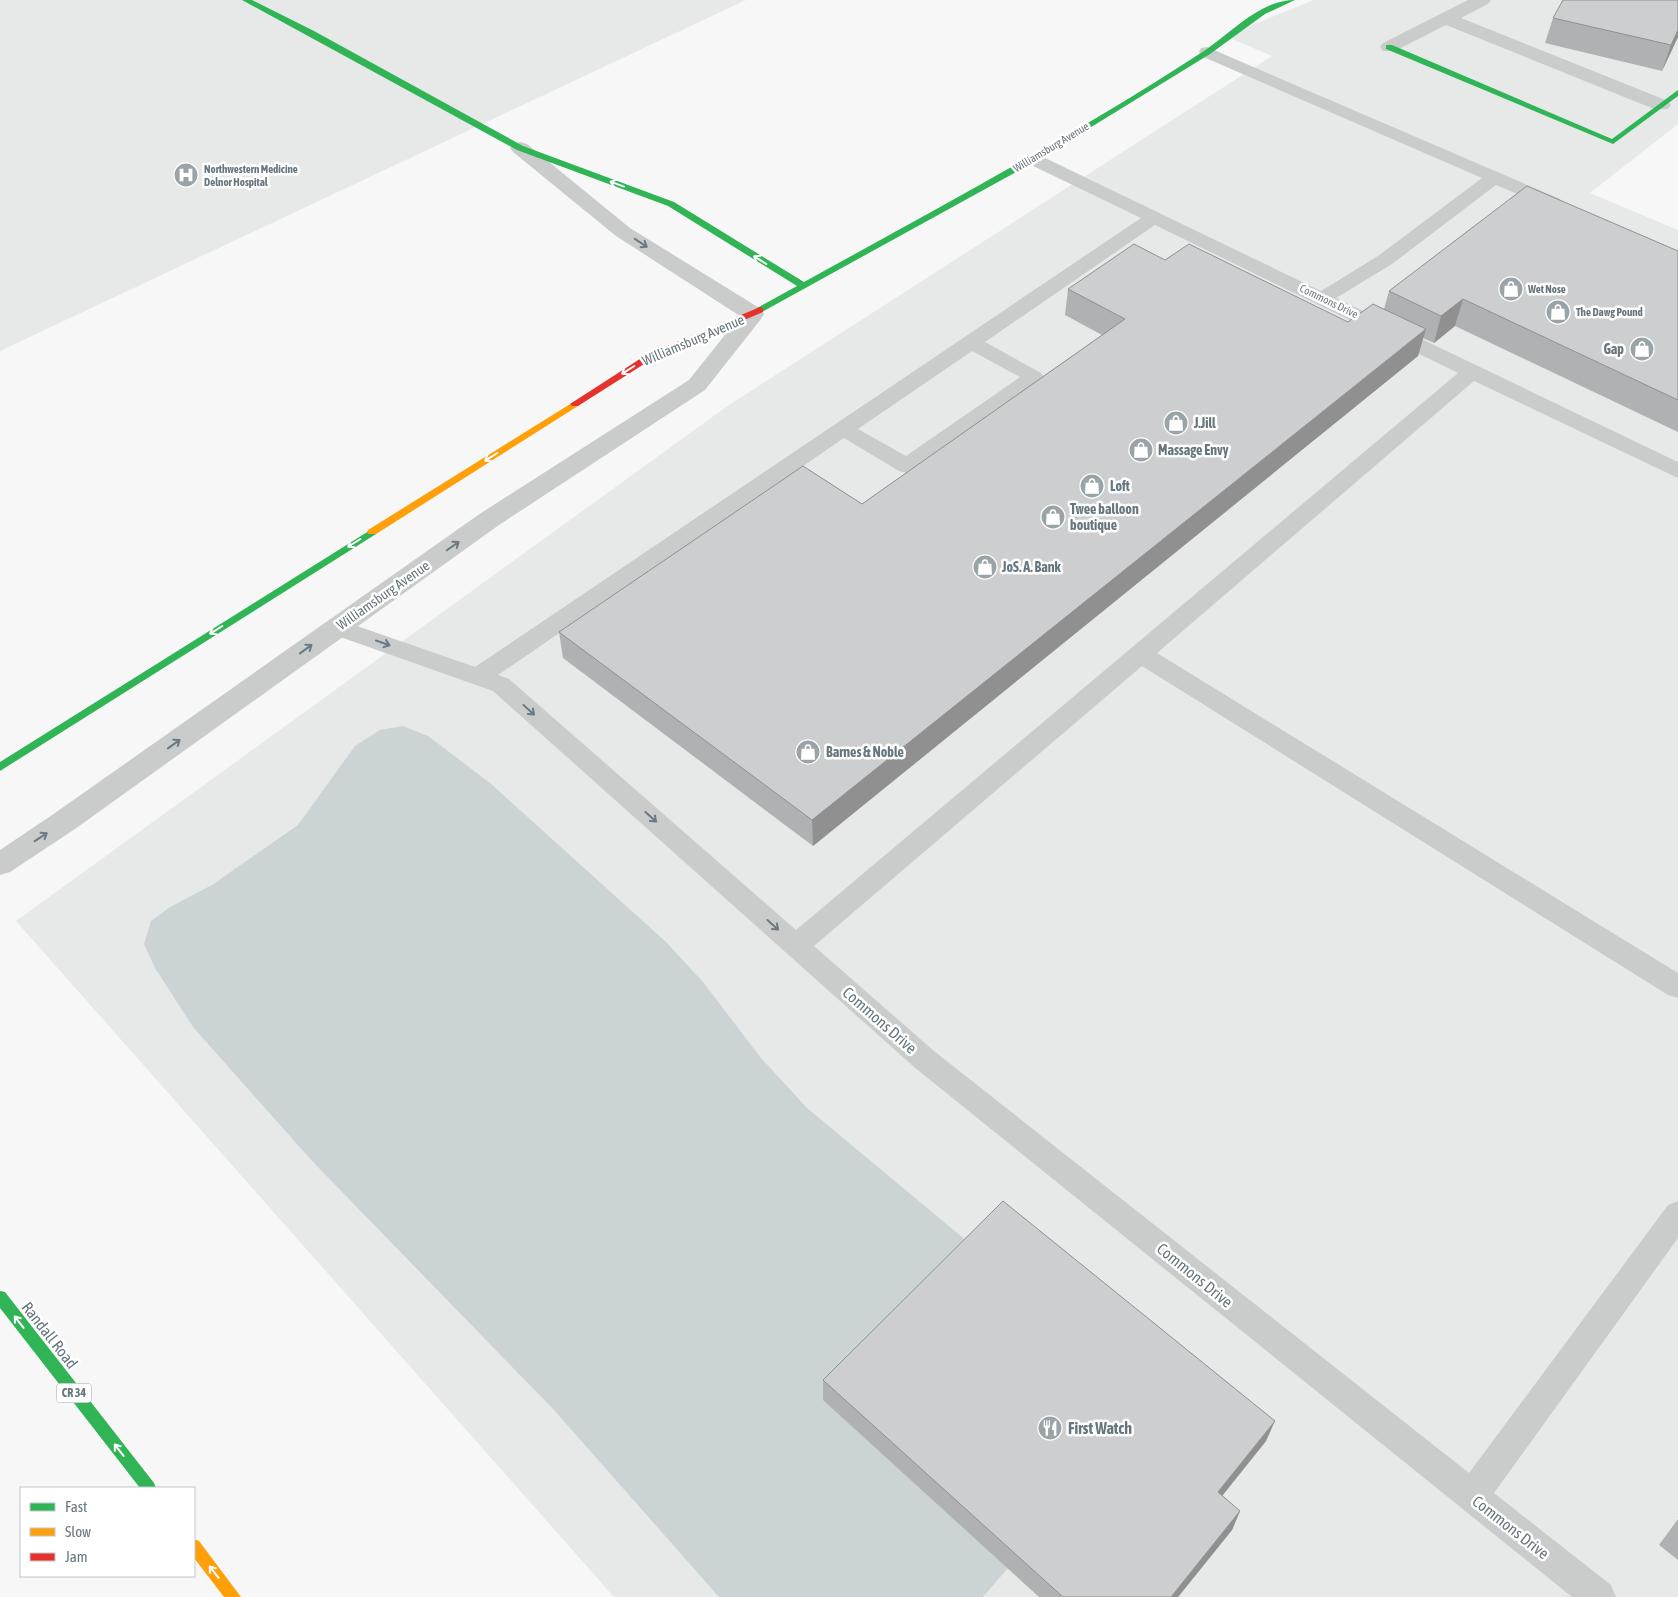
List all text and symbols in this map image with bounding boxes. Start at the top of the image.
street label: Williamsburg Avenue [1011,120,1091,174]
hospital icon: Northwestern Medicine Delnor Hospital [173,162,199,188]
place label: Northwestern Medicine Delnor Hospital [204,163,298,188]
one-way arrow [610,179,625,188]
one-way arrow [633,238,647,248]
one-way arrow [753,255,767,265]
shop icon: Wet Nose [1498,276,1524,302]
street label: Commons Drive [1298,282,1360,320]
place label: Wet Nose [1527,283,1566,295]
shop icon: The Dawg Pound [1545,299,1571,325]
place label: The Dawg Pound [1576,306,1643,318]
street label: Williamsburg Avenue [640,311,746,369]
shop icon: Gap [1629,336,1655,362]
place label: Gap [1603,341,1624,357]
one-way arrow [622,365,636,375]
shop icon: J.Jill [1163,410,1189,436]
place label: J.Jill [1193,415,1216,431]
shop icon: Massage Envy [1128,437,1154,463]
place label: Massage Envy [1158,442,1229,458]
one-way arrow [484,451,498,462]
shop icon: Loft [1079,473,1105,499]
place label: Loft [1110,478,1130,494]
place label: Twee balloon boutique [1070,501,1139,533]
shop icon: Twee balloon boutique [1040,504,1066,530]
one-way arrow [347,539,361,549]
one-way arrow [446,541,460,551]
shop icon: JoS. A. Bank [972,554,998,580]
street label: Williamsburg Avenue [334,557,432,633]
place label: JoS. A. Bank [1001,559,1062,575]
one-way arrow [210,626,224,636]
one-way arrow [375,639,391,648]
one-way arrow [299,644,313,654]
one-way arrow [523,704,536,715]
one-way arrow [167,739,181,749]
shop icon: Barnes & Noble [795,739,821,765]
place label: Barnes & Noble [826,744,904,760]
one-way arrow [644,811,657,822]
one-way arrow [34,832,48,843]
one-way arrow [766,919,779,931]
street label: Commons Drive [839,983,921,1057]
street label: Commons Drive [1154,1239,1236,1311]
street label: Randall Road [18,1298,82,1372]
one-way arrow [14,1315,25,1328]
road number: CR 34 [56,1384,92,1402]
restaurant icon: First Watch [1037,1415,1063,1441]
place label: First Watch [1068,1419,1132,1437]
one-way arrow [113,1444,124,1457]
legend [20,1487,195,1577]
street label: Commons Drive [1469,1492,1553,1562]
text: Fast [65,1498,87,1515]
text: Slow [65,1523,91,1540]
text: Jam [65,1548,88,1565]
one-way arrow [208,1565,219,1578]

